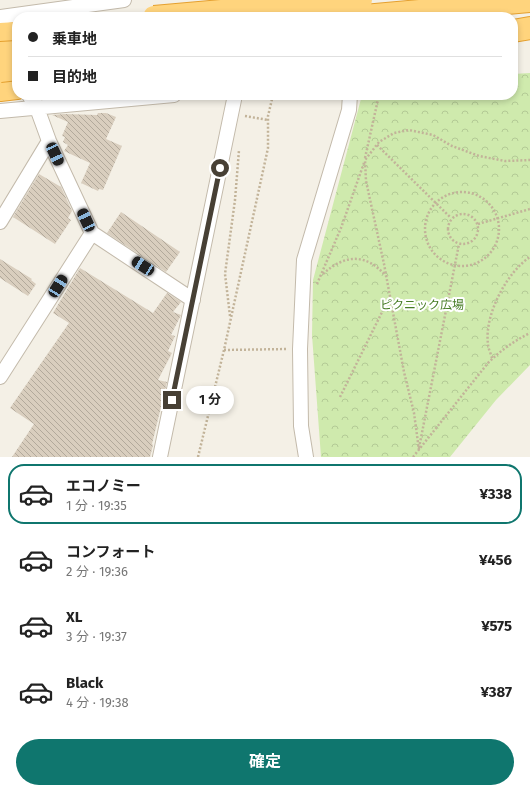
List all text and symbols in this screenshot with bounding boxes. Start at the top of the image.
text: 乗車地 [52,30,97,48]
text: 目的地 [52,68,97,86]
car [44,141,66,167]
route start [211,159,229,177]
car [75,207,97,233]
car [130,254,156,278]
car [47,273,69,299]
park label: ピクニック広場 [380,298,464,312]
callout: 1 分 [186,386,234,414]
route end [163,391,181,409]
text: 1 分 [199,392,221,407]
icon: car [18,476,54,512]
text: エコノミー [66,477,141,495]
text: ¥338 [479,485,512,503]
text: 1 分 · 19:35 [66,498,127,513]
icon: car [18,542,54,578]
text: コンフォート [66,543,156,561]
text: ¥456 [479,551,512,569]
text: 2 分 · 19:36 [66,564,128,579]
icon: car [18,608,54,644]
text: XL [66,608,82,626]
text: ¥575 [481,617,512,635]
text: 3 分 · 19:37 [66,629,127,644]
icon: car [18,674,54,710]
text: Black [66,674,103,692]
text: ¥387 [480,683,512,701]
text: 4 分 · 19:38 [66,695,129,710]
button: 確定 [16,739,514,785]

